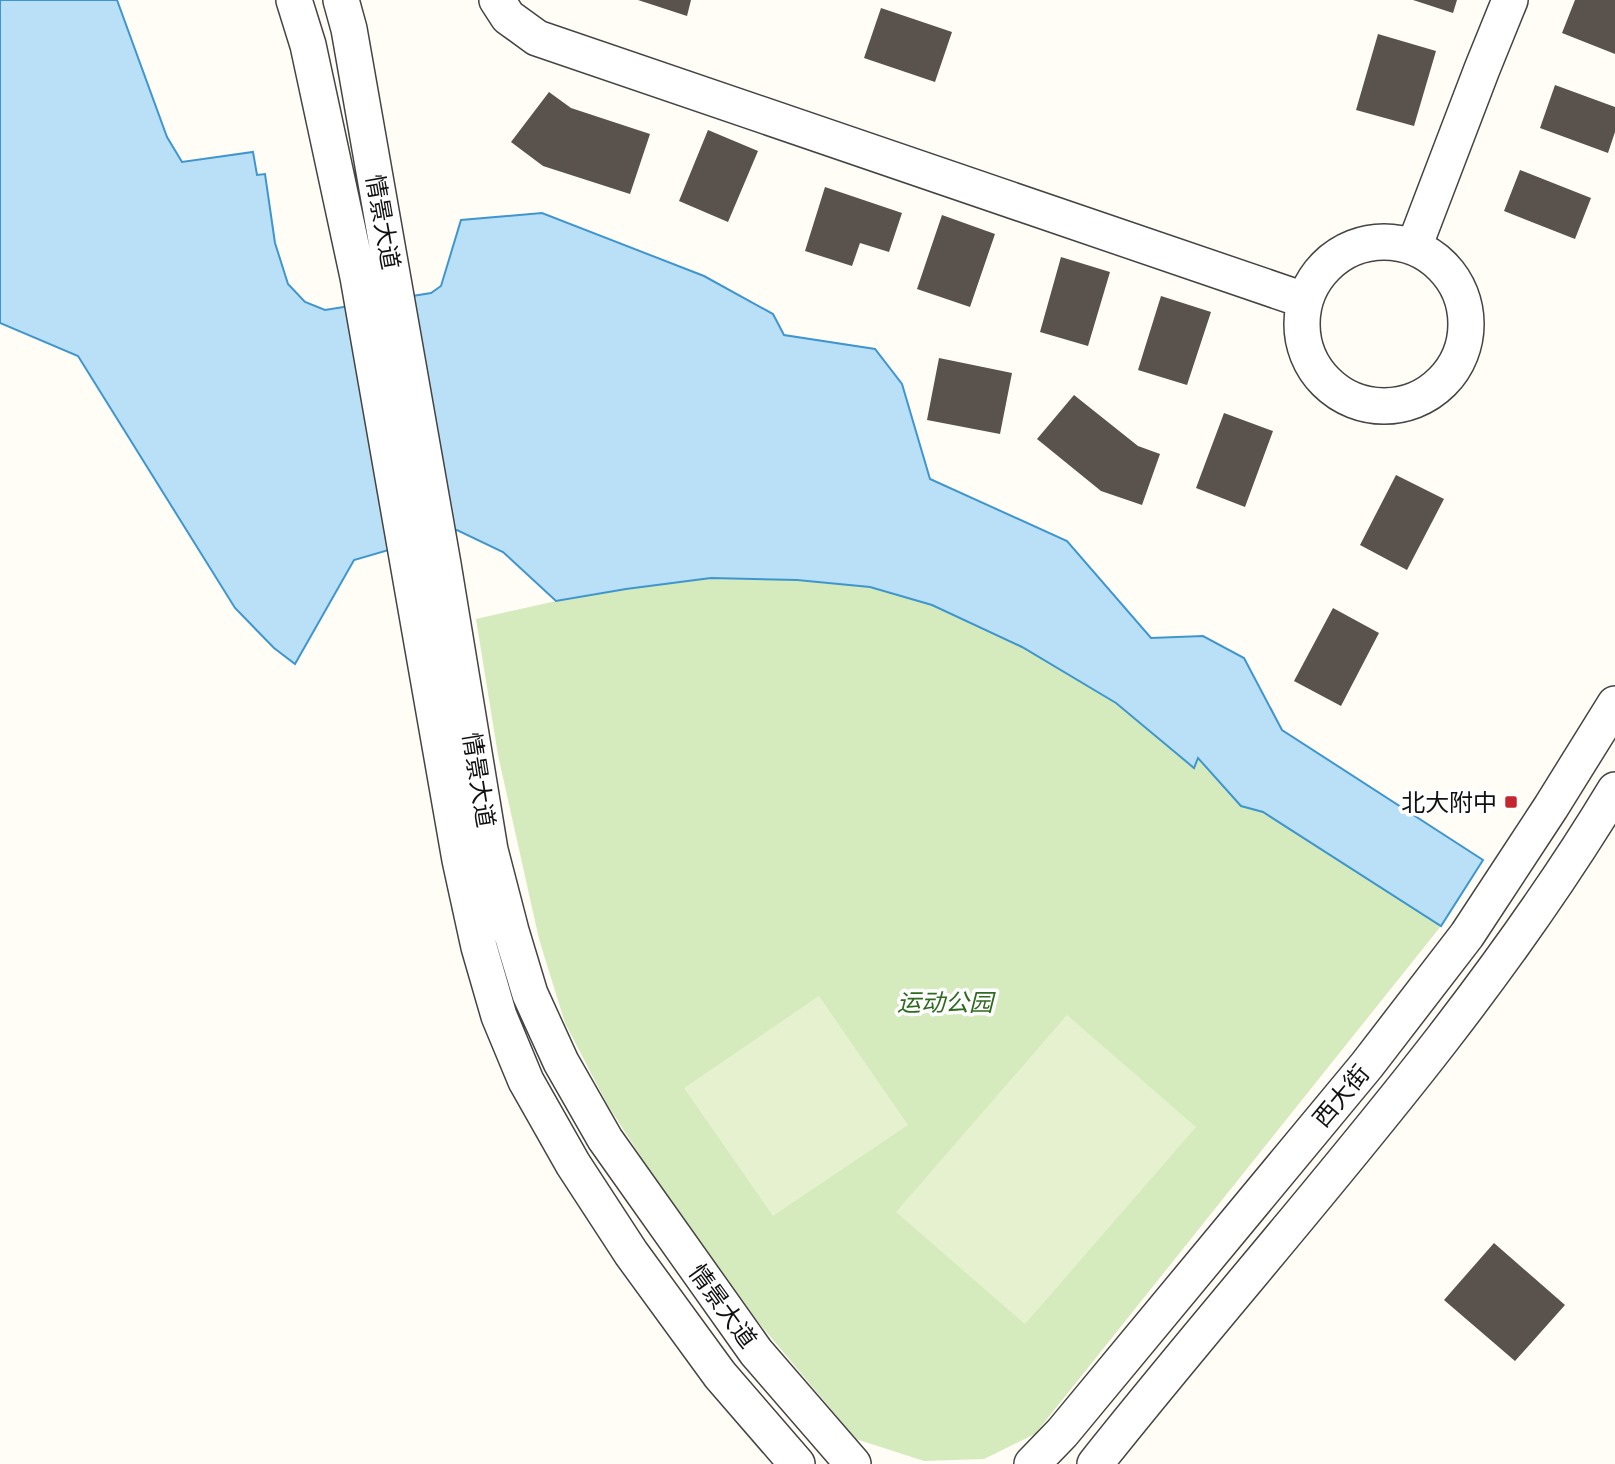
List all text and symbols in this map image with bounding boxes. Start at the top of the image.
street label: 情景大道 [360,172,406,272]
street label: 情景大道 [457,730,501,830]
place label: 北大附中 [1401,788,1497,817]
marker: 北大附中 [1503,794,1519,810]
park label: 运动公园 [897,988,996,1017]
street label: 西大街 [1307,1059,1375,1133]
street label: 情景大道 [683,1259,763,1353]

